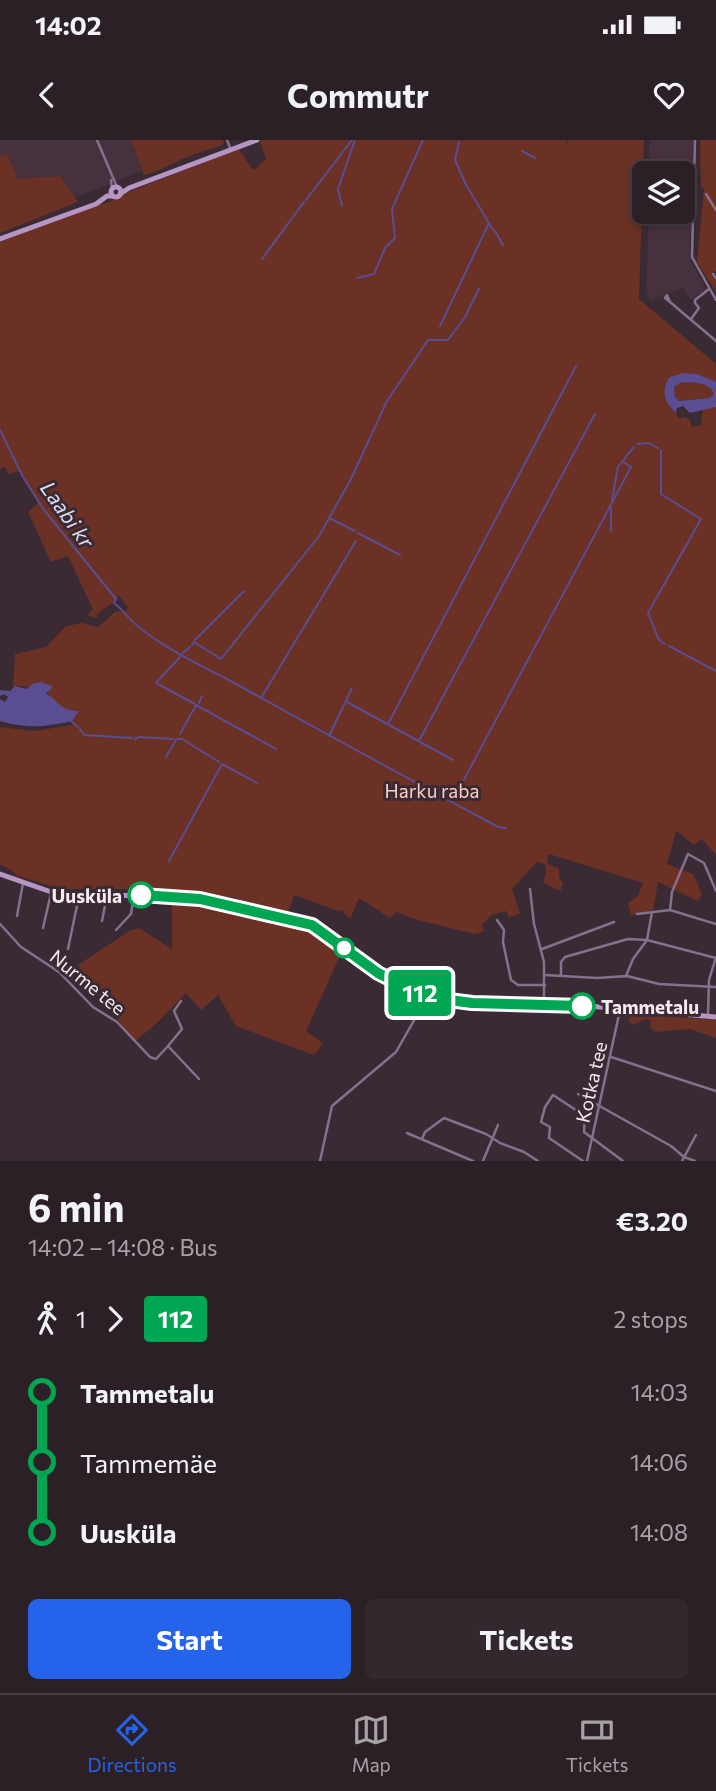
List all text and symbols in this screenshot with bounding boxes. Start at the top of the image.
text: 14:02 [35,9,102,40]
text: Commutr [287,75,429,115]
icon: back [28,76,66,114]
icon: heart [650,76,688,114]
map controls [632,161,695,224]
button: layers [632,161,695,224]
water label: Laabi kr [36,476,100,553]
park label: Harku raba [385,779,479,802]
marker: Uusküla [128,882,154,908]
place label: Uusküla [52,884,122,907]
unlabelled marker [334,938,354,958]
street label: Nurme tee [46,945,130,1019]
line badge: 112 [380,970,460,1016]
text: 112 [402,978,438,1007]
marker: Tammetalu [569,993,595,1019]
place label: Tammetalu [601,995,699,1018]
street label: Kotka tee [570,1039,612,1125]
text: 6 min [28,1183,124,1230]
text: €3.20 [616,1205,688,1236]
text: 14:02 – 14:08 · Bus [28,1233,218,1261]
icon: walk [28,1300,66,1338]
icon: forward [96,1300,134,1338]
text: 112 [158,1304,193,1333]
text: 1 [76,1305,86,1333]
text: 2 stops [614,1305,688,1333]
text: Tammetalu [80,1377,214,1408]
text: 14:03 [631,1378,688,1406]
text: Tammemäe [80,1447,217,1478]
text: 14:06 [630,1448,688,1476]
text: Uusküla [80,1517,176,1548]
text: 14:08 [630,1518,688,1546]
button: Start [28,1599,351,1679]
button: Tickets [365,1599,688,1679]
tab: Directions [88,1711,177,1776]
tab: Map [352,1711,391,1776]
tab: Tickets [566,1711,628,1776]

